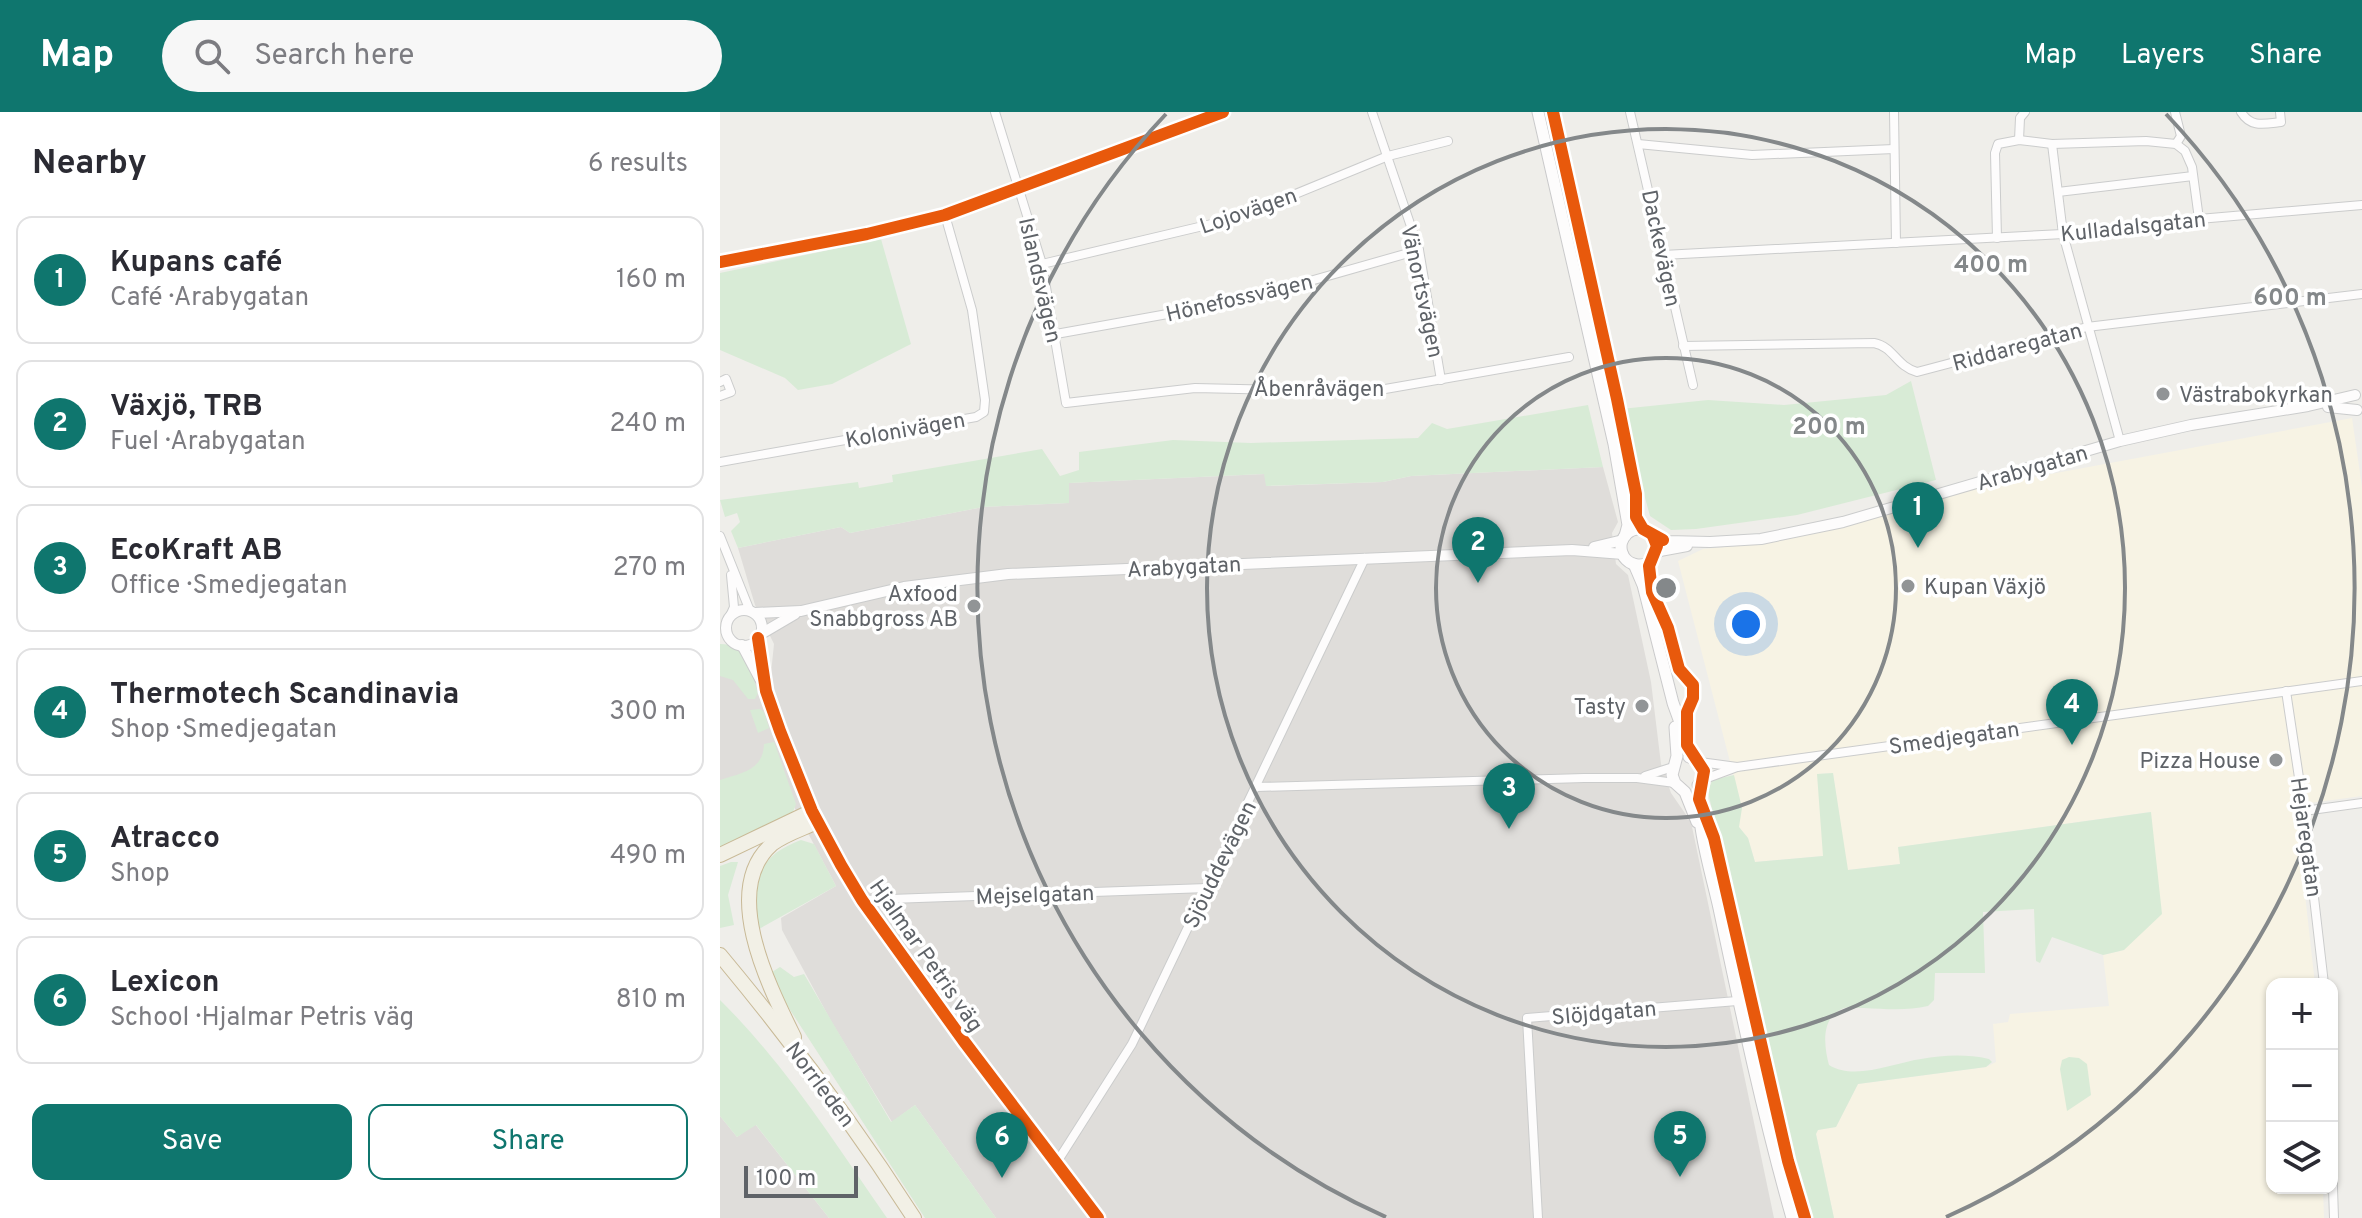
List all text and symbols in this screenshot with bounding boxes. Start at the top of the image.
search box [162,20,722,92]
text: Map [40,32,114,81]
icon: search [190,34,234,78]
text: Search here [254,38,414,75]
text: Map [2024,38,2077,74]
text: Layers [2121,38,2205,74]
text: Share [2249,38,2322,74]
text: Nearby [32,143,147,186]
text: 6 results [588,148,688,181]
street label: Lojovägen [1196,183,1301,242]
street label: Dackevägen [1634,187,1685,310]
street label: Kulladalsgatan [2059,207,2207,250]
street label: Islandsvägen [1011,215,1066,346]
street label: Vänortsvägen [1393,222,1448,361]
text: Kupans café [110,245,282,282]
text: 400 m [1954,251,2028,281]
text: 1 [55,264,65,297]
text: 160 m [616,264,686,297]
street label: Hönefossvägen [1163,269,1316,329]
text: Café · Arabygatan [110,282,309,315]
text: 600 m [2253,284,2327,314]
street label: Riddaregatan [1950,318,2085,379]
street label: Åbenråvägen [1254,375,1384,404]
place label: Västrabokyrkan [2179,383,2333,410]
marker: Västrabokyrkan [2154,385,2172,403]
text: Växjö, TRB [110,389,263,426]
text: 2 [52,408,68,441]
text: 240 m [609,408,686,441]
street label: Kolonivägen [843,408,967,455]
text: 200 m [1792,413,1866,443]
text: Fuel · Arabygatan [110,426,306,459]
street label: Arabygatan [1974,441,2091,498]
pin: 1 [1892,482,1944,548]
pin: 2 [1452,517,1504,583]
text: EcoKraft AB [110,533,283,570]
text: 3 [52,552,68,585]
text: 270 m [613,552,686,585]
street label: Arabygatan [1126,552,1242,585]
text: Office · Smedjegatan [110,570,348,603]
centre of rings [1652,574,1680,602]
place label: Kupan Växjö [1924,575,2046,602]
marker: Kupan Växjö [1899,577,1917,595]
place label: Axfood Snabbgross AB [809,582,958,634]
marker: Axfood Snabbgross AB [965,597,983,615]
your location [1726,604,1766,644]
text: Thermotech Scandinavia [110,677,459,714]
pin: 4 [2046,679,2098,745]
place label: Tasty [1573,695,1626,722]
text: 4 [52,696,68,729]
text: 300 m [609,696,686,729]
marker: Tasty [1633,697,1651,715]
text: Shop · Smedjegatan [110,714,337,747]
street label: Smedjegatan [1887,717,2021,762]
place label: Pizza House [2140,749,2260,776]
marker: Pizza House [2267,751,2285,769]
pin: 3 [1483,763,1535,829]
street label: Hejaregatan [2283,776,2326,899]
street label: Sjöuddevägen [1179,797,1264,933]
text: Atracco [110,821,220,858]
text: 5 [52,840,68,873]
text: 490 m [610,840,686,873]
text: Shop [110,858,170,891]
street label: Hjalmar Petris väg [862,875,988,1038]
street label: Mejselgatan [975,881,1095,912]
text: Lexicon [110,965,219,1002]
map controls [2266,978,2338,1194]
button: + [2266,978,2338,1050]
text: 6 [52,984,68,1017]
text: 810 m [616,984,686,1017]
street label: Slöjdgatan [1551,996,1658,1033]
text: School · Hjalmar Petris väg [110,1002,414,1035]
street label: Norrleden [778,1038,860,1133]
button: − [2266,1050,2338,1122]
button: Save [32,1104,352,1180]
button: Share [368,1104,688,1180]
pin: 5 [1654,1111,1706,1177]
pin: 6 [976,1112,1028,1178]
button: layers [2266,1122,2338,1194]
scale bar [744,1162,858,1198]
text: 100 m [756,1166,816,1193]

